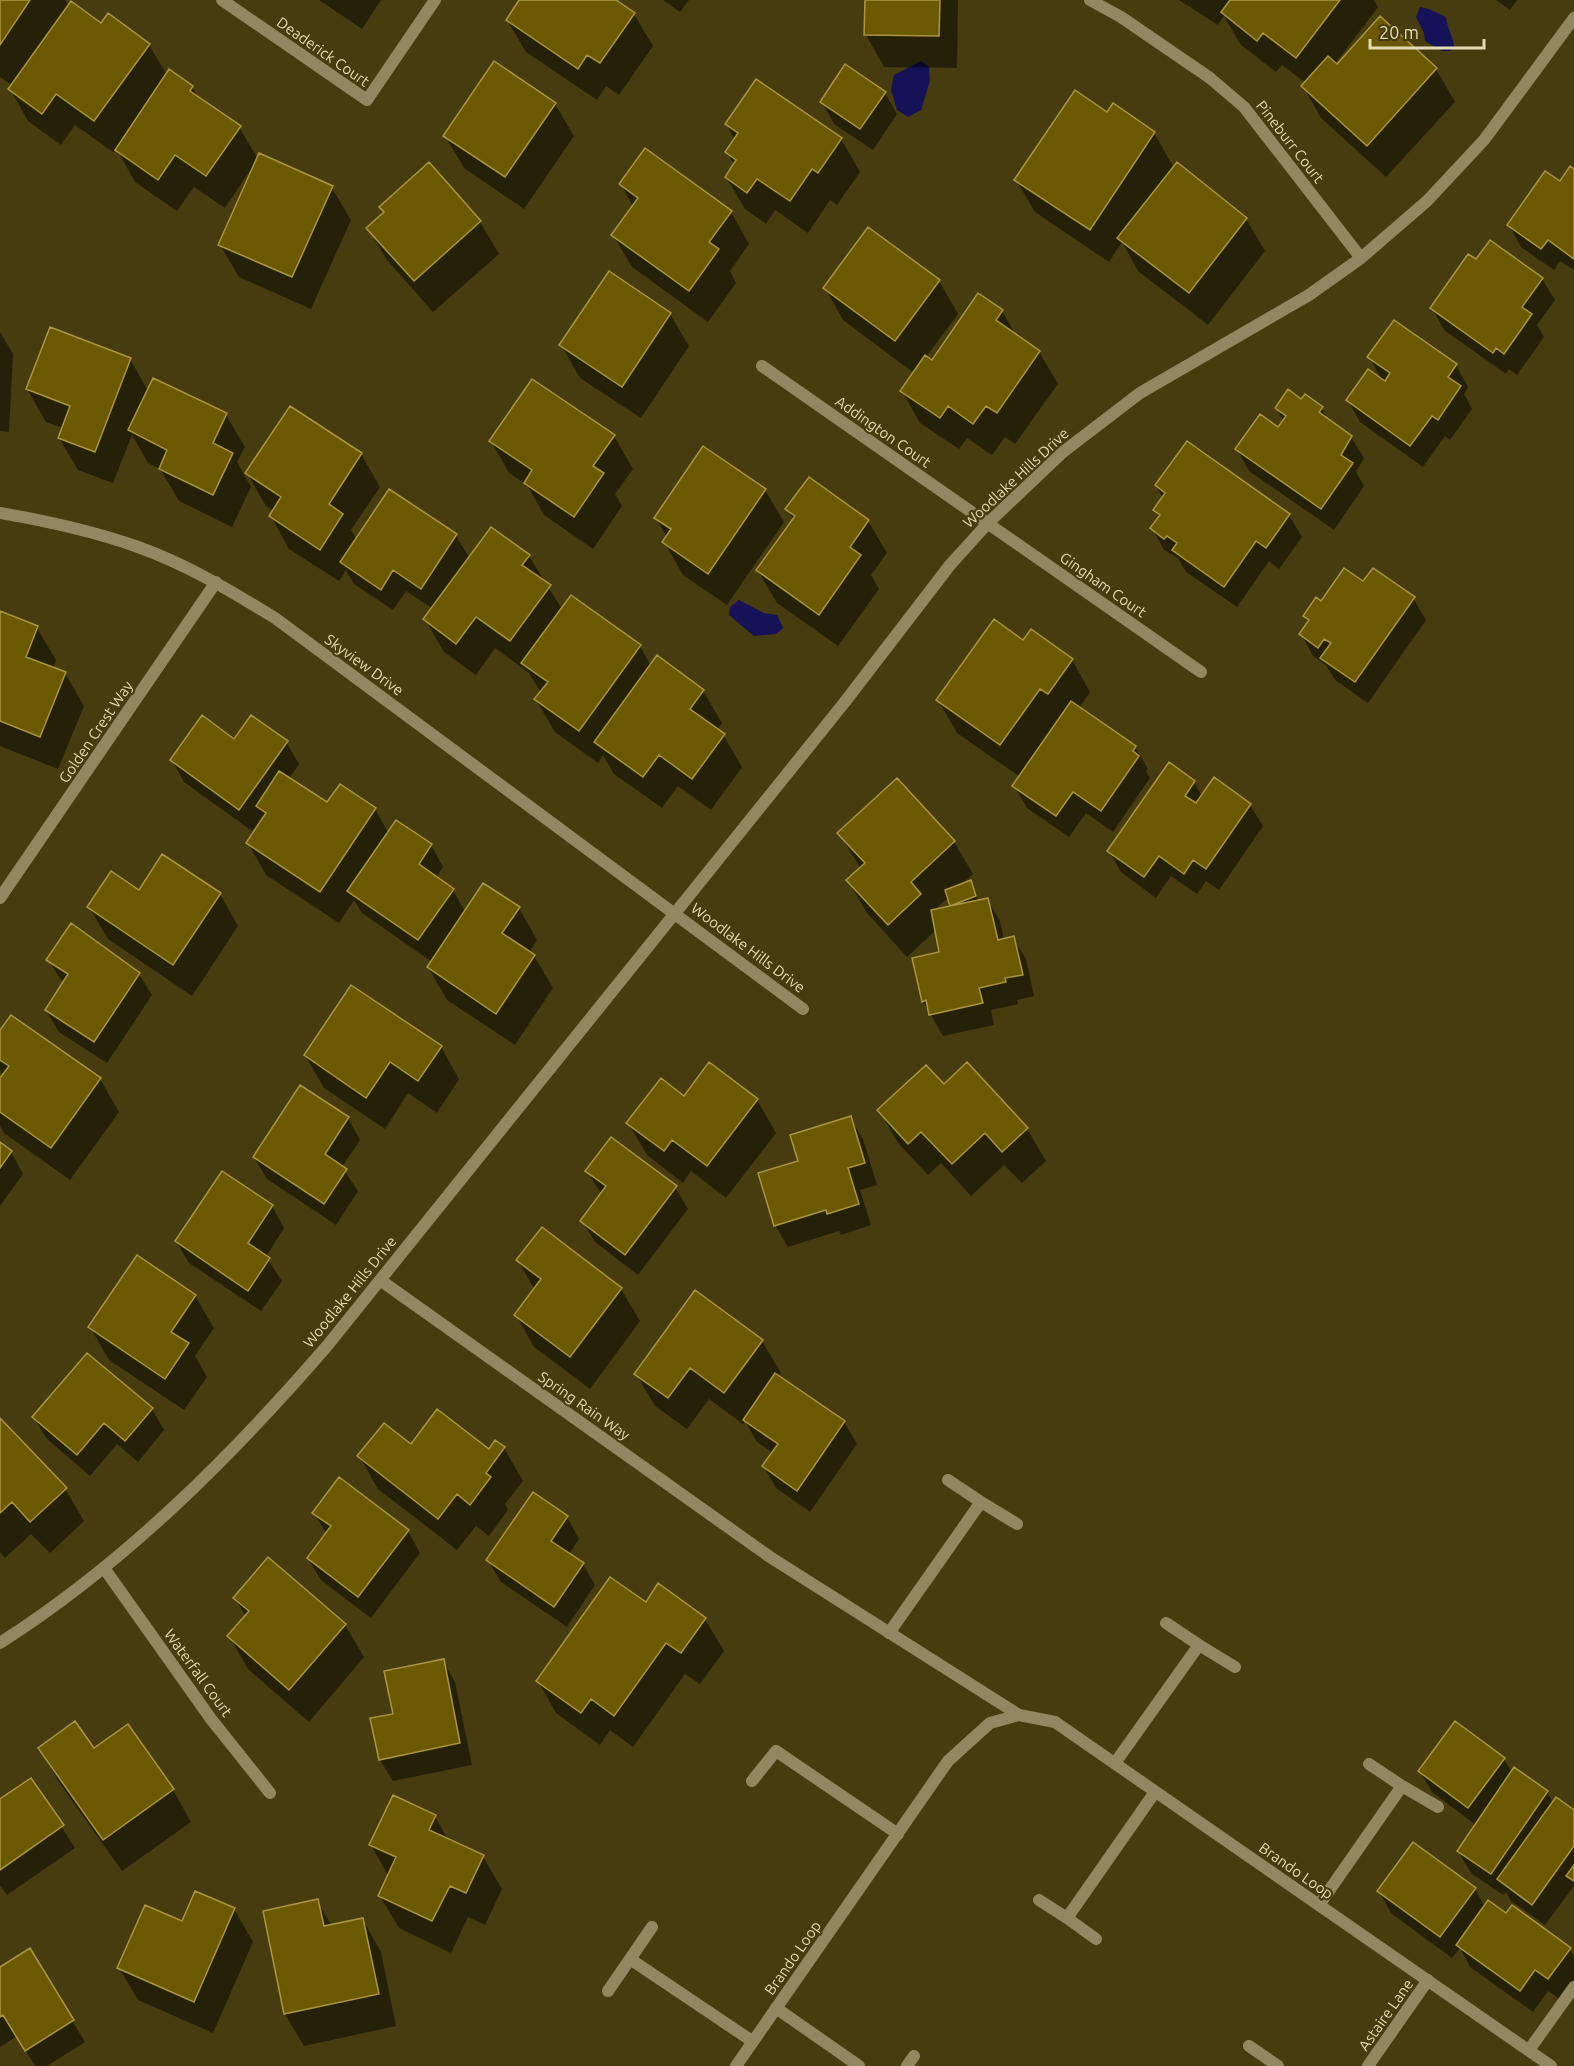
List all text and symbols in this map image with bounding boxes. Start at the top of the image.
scale bar [1370,12,1484,50]
street label: Deaderick Court [274,13,373,90]
text: 20 m [1379,22,1419,42]
street label: Pineburr Court [1253,97,1328,186]
street label: Addington Court [832,392,934,471]
street label: Woodlake Hills Drive [959,424,1072,531]
street label: Gingham Court [1057,549,1150,621]
street label: Skyview Drive [322,630,407,699]
street label: Golden Crest Way [55,678,136,786]
street label: Woodlake Hills Drive [688,899,809,996]
street label: Woodlake Hills Drive [300,1233,400,1351]
street label: Spring Rain Way [535,1368,633,1443]
street label: Waterfall Court [161,1626,236,1720]
street label: Brando Loop [1256,1839,1337,1902]
street label: Brando Loop [761,1917,824,1998]
street label: Astaire Lane [1355,1976,1416,2054]

